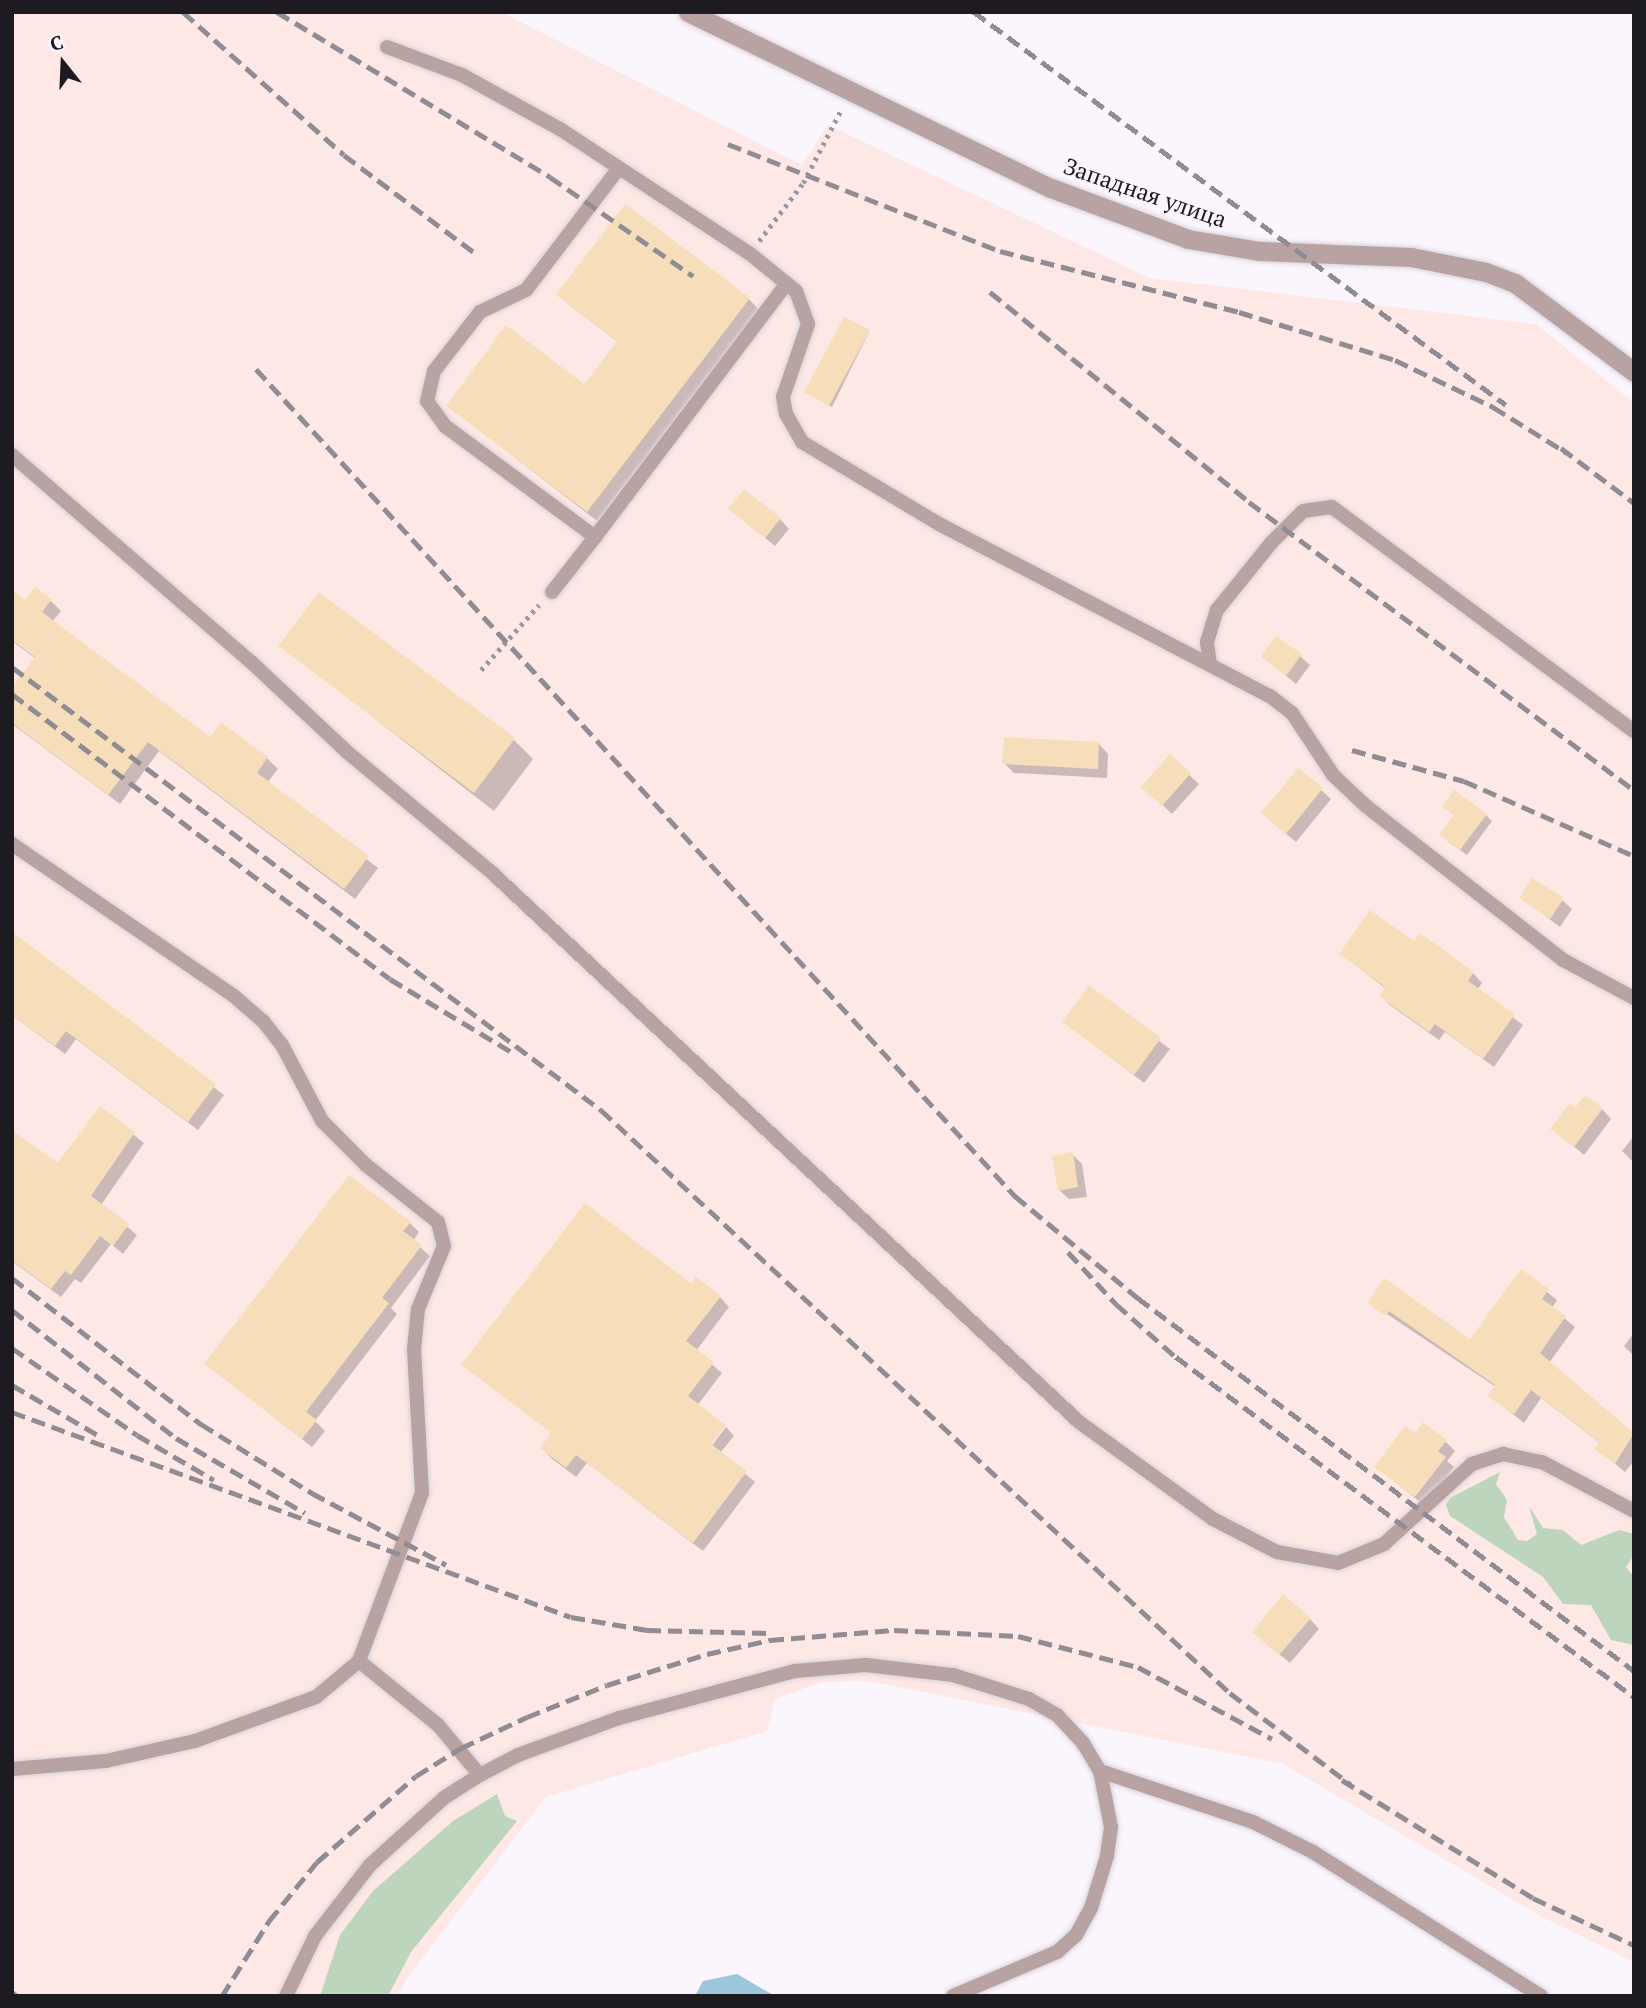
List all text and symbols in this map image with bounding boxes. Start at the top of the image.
north arrow [28,28,98,98]
text: С [47,29,66,56]
street label: Западная улица [1060,152,1230,234]

